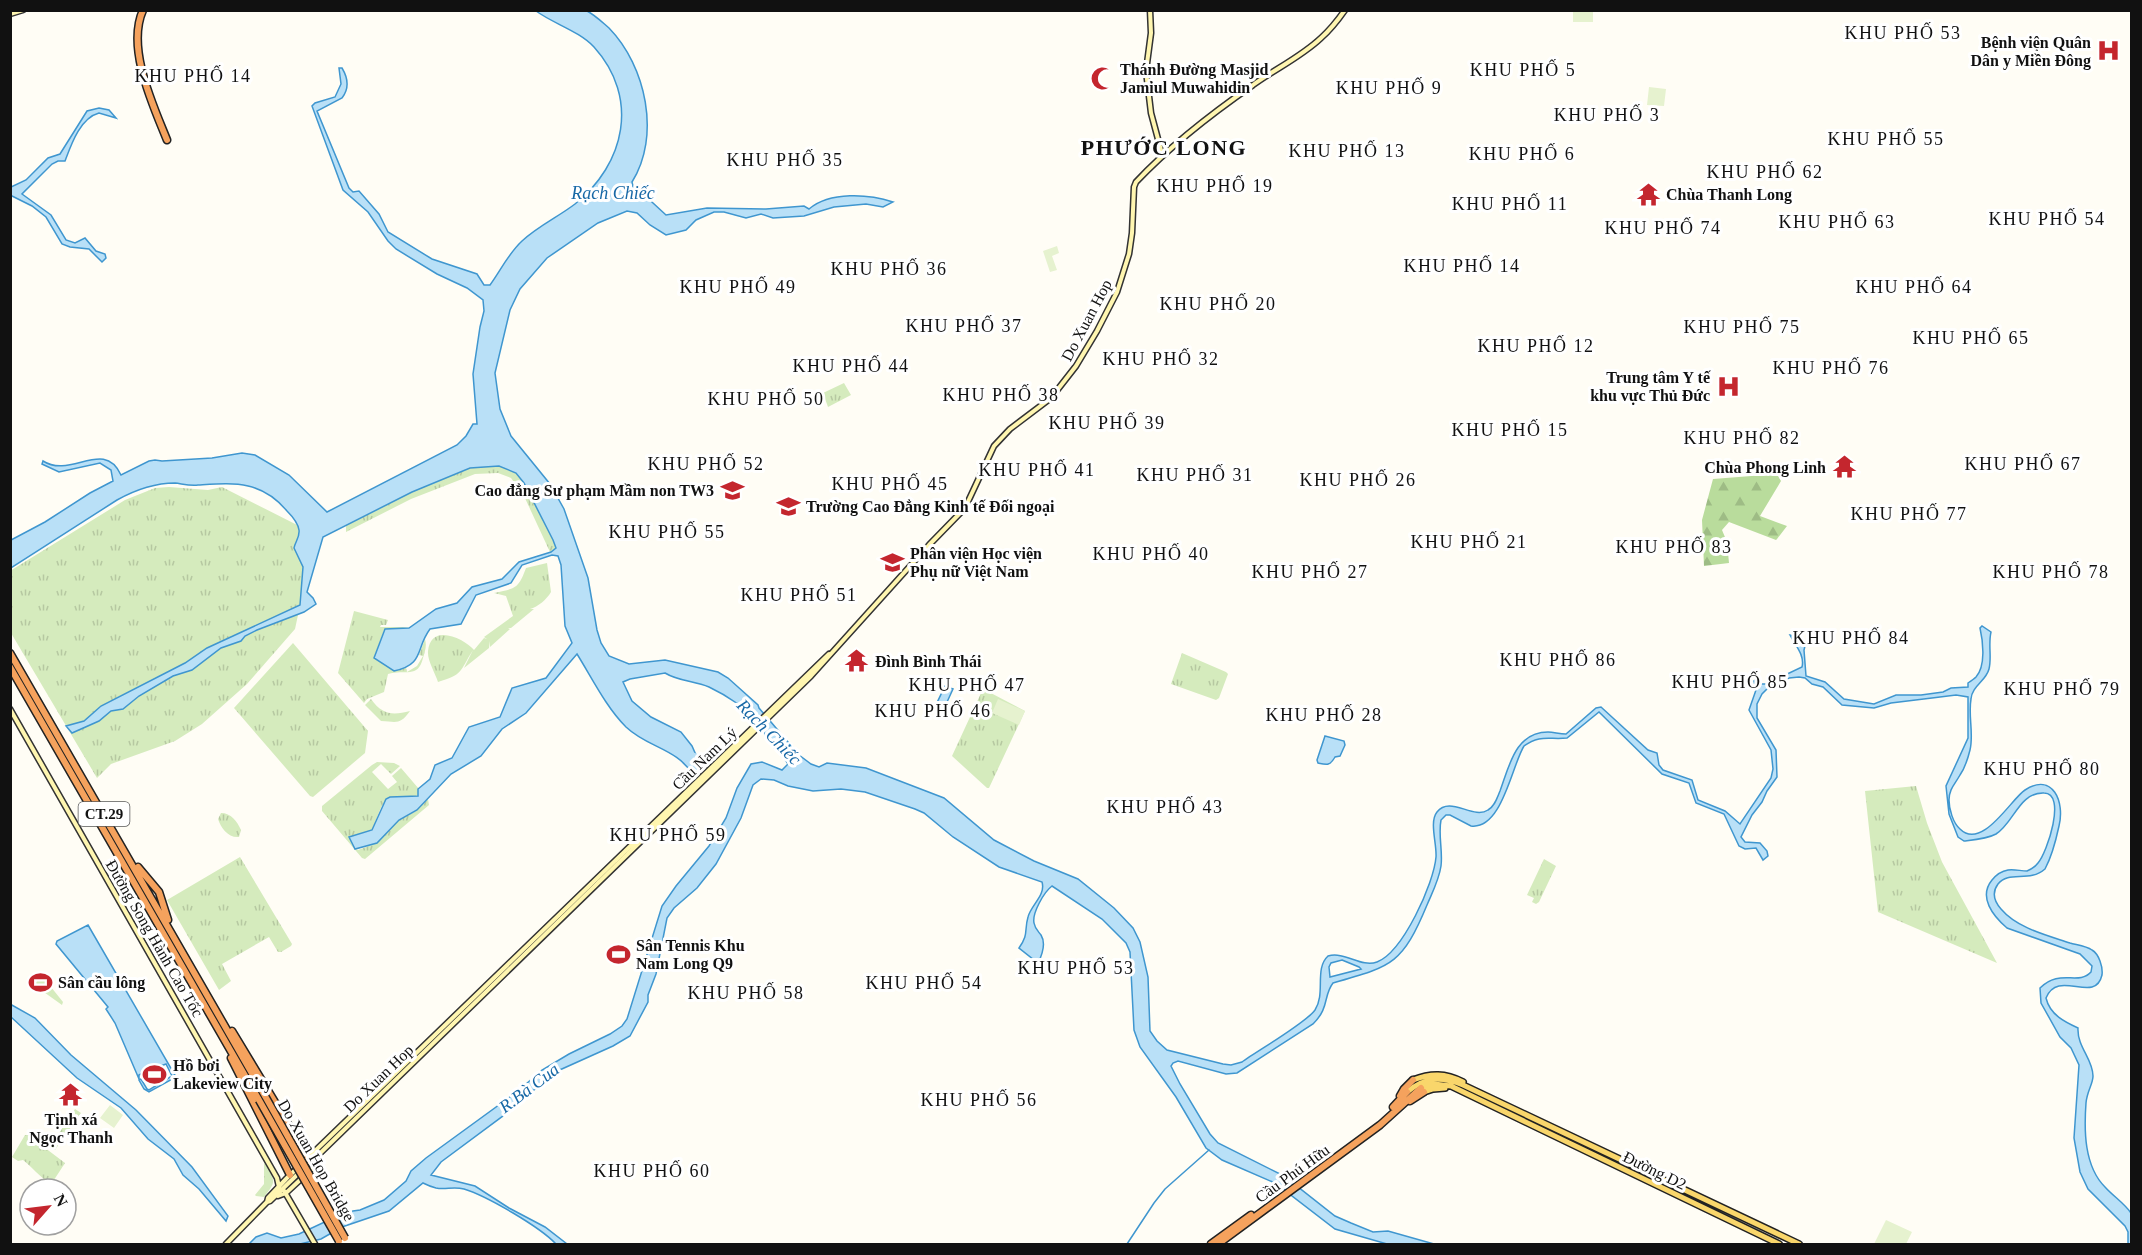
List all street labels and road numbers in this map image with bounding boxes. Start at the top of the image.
street label: Do Xuan Hop [1058,277,1116,364]
street label: Cầu Nam Lý [669,724,741,794]
road number: CT.29 [78,802,130,826]
street label: Đường Song Hành Cao Tốc [102,857,207,1020]
street label: Do Xuan Hop [340,1041,417,1116]
street label: Do Xuan Hop Bridge [274,1097,358,1224]
street label: Cầu Phú Hữu [1252,1141,1332,1206]
street label: Đường D2 [1620,1148,1689,1194]

